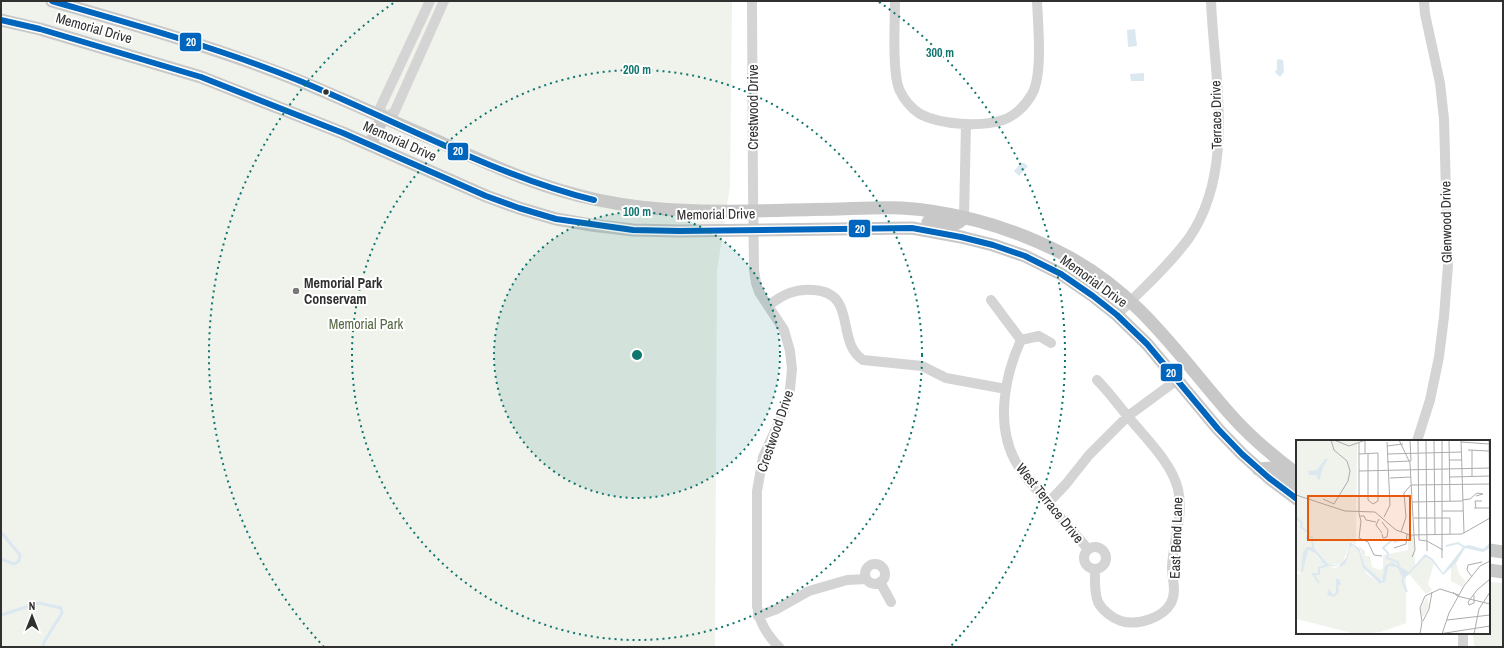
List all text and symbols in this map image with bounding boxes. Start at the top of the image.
street label: Memorial Drive [54,9,134,47]
line badge: 20 [179,32,202,52]
text: 20 [186,35,196,49]
text: 300 m [926,45,954,61]
text: 200 m [623,62,651,78]
street label: Crestwood Drive [744,64,762,150]
street label: Terrace Drive [1206,80,1226,150]
unlabelled marker [321,87,331,97]
street label: Memorial Drive [360,117,440,165]
line badge: 20 [447,142,469,161]
text: 20 [453,144,463,158]
street label: Glenwood Drive [1436,181,1456,263]
text: 100 m [623,204,651,220]
street label: Memorial Drive [677,204,755,224]
line badge: 20 [848,219,871,238]
text: 20 [855,222,865,236]
street label: Memorial Drive [1057,251,1131,311]
place label: Memorial Park Conservam [304,274,383,308]
marker: Memorial Park Conservam [291,286,301,296]
park label: Memorial Park [329,315,404,333]
centre of rings [630,348,644,362]
line badge: 20 [1160,363,1183,382]
text: 20 [1166,366,1176,380]
street label: Crestwood Drive [753,388,797,474]
inset map [1296,440,1490,634]
street label: West Terrace Drive [1012,459,1088,547]
street label: East Bend Lane [1166,497,1186,579]
north arrow [12,596,52,636]
text: N [29,599,35,613]

